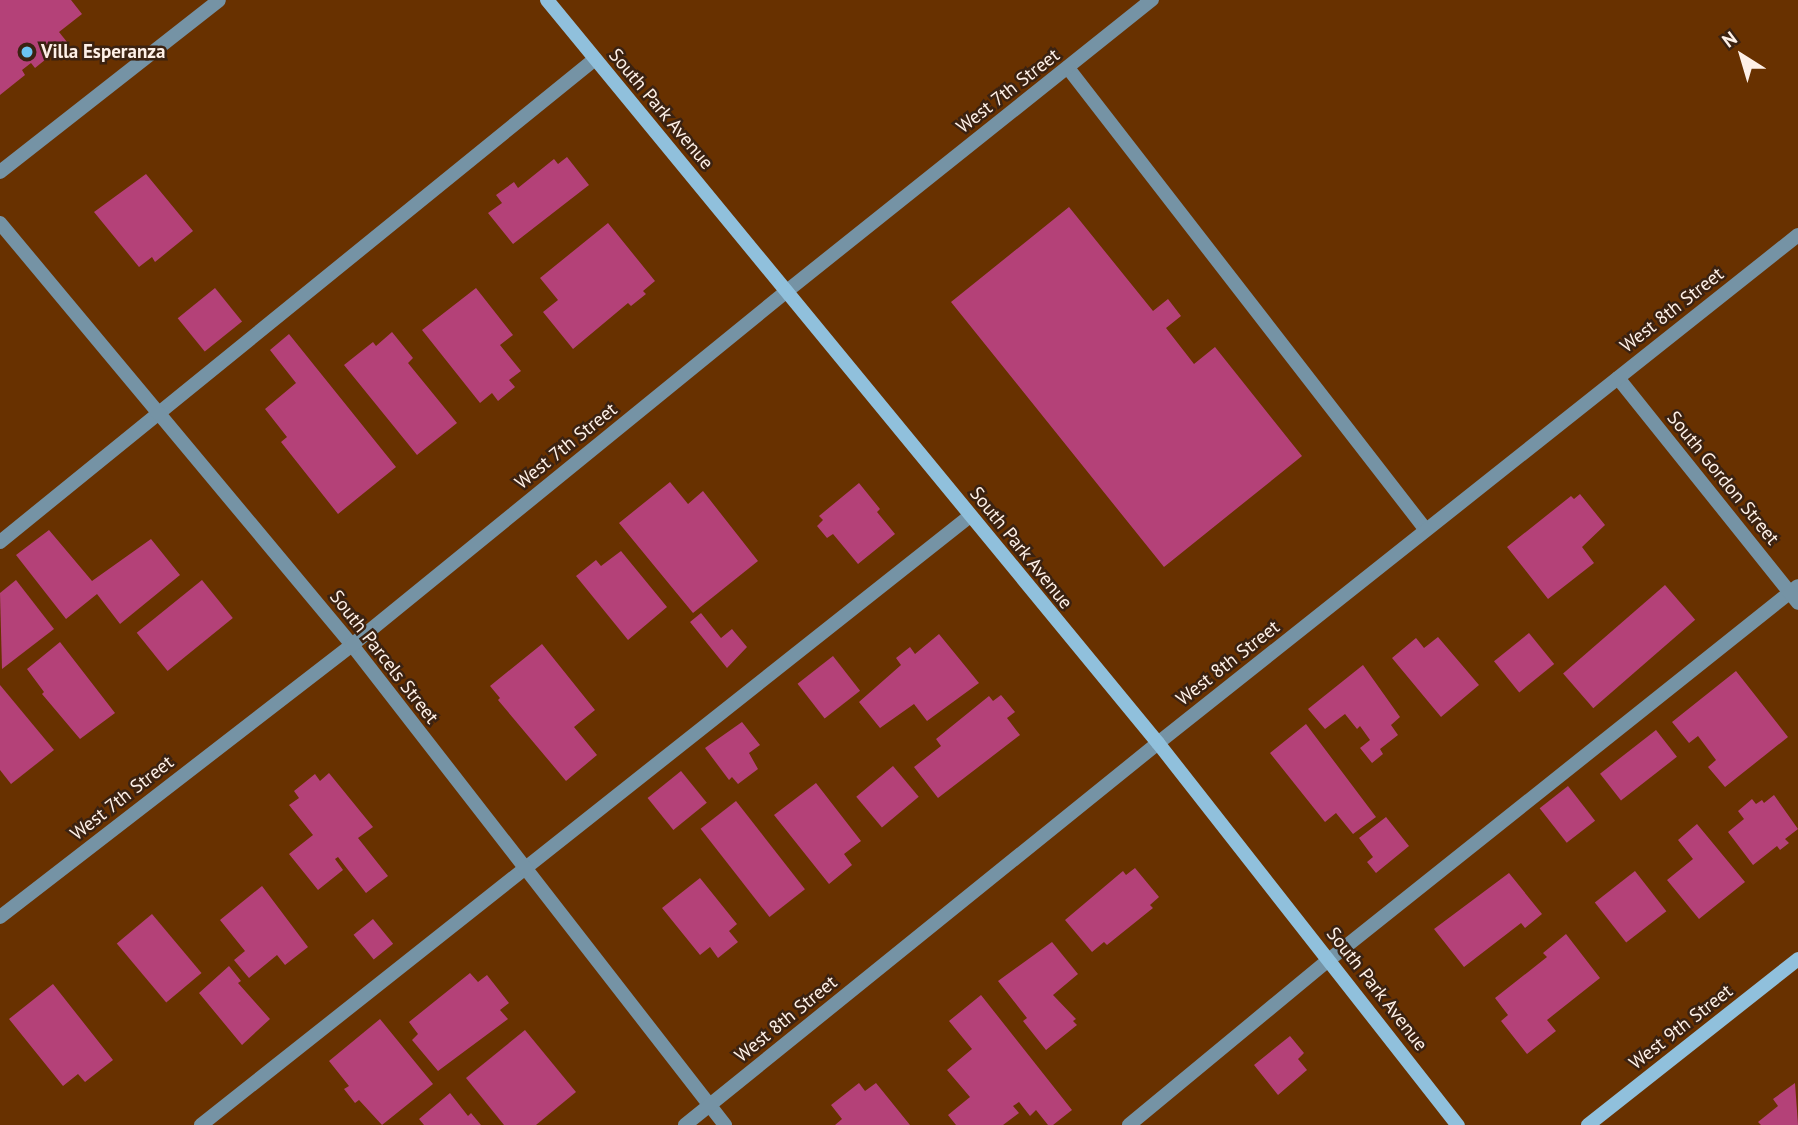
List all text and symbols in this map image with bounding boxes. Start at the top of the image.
north arrow [1707,21,1777,91]
text: N [1717,26,1742,53]
place label: Villa Esperanza [41,41,165,63]
marker: Villa Esperanza [19,44,35,60]
street label: South Park Avenue [603,44,719,174]
street label: West 7th Street [952,44,1064,138]
street label: West 8th Street [1616,263,1728,357]
street label: West 7th Street [510,398,622,494]
street label: South Gordon Street [1662,407,1784,549]
street label: South Park Avenue [964,482,1078,614]
street label: South Parcels Street [325,586,443,728]
street label: West 8th Street [1172,616,1284,710]
street label: West 7th Street [66,751,178,845]
street label: South Park Avenue [1321,922,1433,1056]
street label: West 8th Street [730,971,842,1067]
street label: West 9th Street [1625,980,1737,1074]

